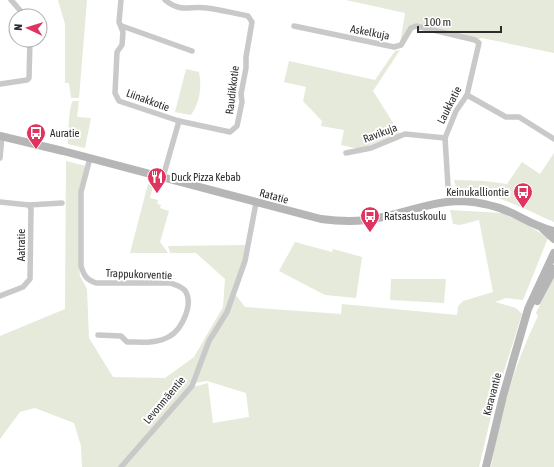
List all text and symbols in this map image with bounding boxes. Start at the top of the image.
north arrow [8,8,48,48]
scale bar [418,8,501,34]
text: 100 m [424,15,451,29]
street label: Askelkuja [349,22,391,42]
text: N [12,24,24,31]
street label: Raudikkotie [223,65,241,115]
street label: Laukkatie [435,84,463,126]
street label: Liinakkotie [125,87,171,113]
street label: Ravikuja [361,121,399,145]
bus stop icon: Auratie [25,122,47,150]
place label: Auratie [50,127,80,139]
restaurant icon: Duck Pizza Kebab [146,166,168,194]
place label: Duck Pizza Kebab [171,171,241,183]
bus stop icon: Keinukalliontie [512,181,534,209]
street label: Ratatie [258,186,290,206]
place label: Keinukalliontie [446,186,509,198]
bus stop icon: Ratsastuskoulu [359,205,381,233]
place label: Ratsastuskoulu [384,210,446,222]
street label: Aatratie [15,229,27,261]
street label: Trappukorventie [106,267,172,281]
street label: Keravantie [481,371,503,417]
street label: Levonmäentie [141,374,187,426]

